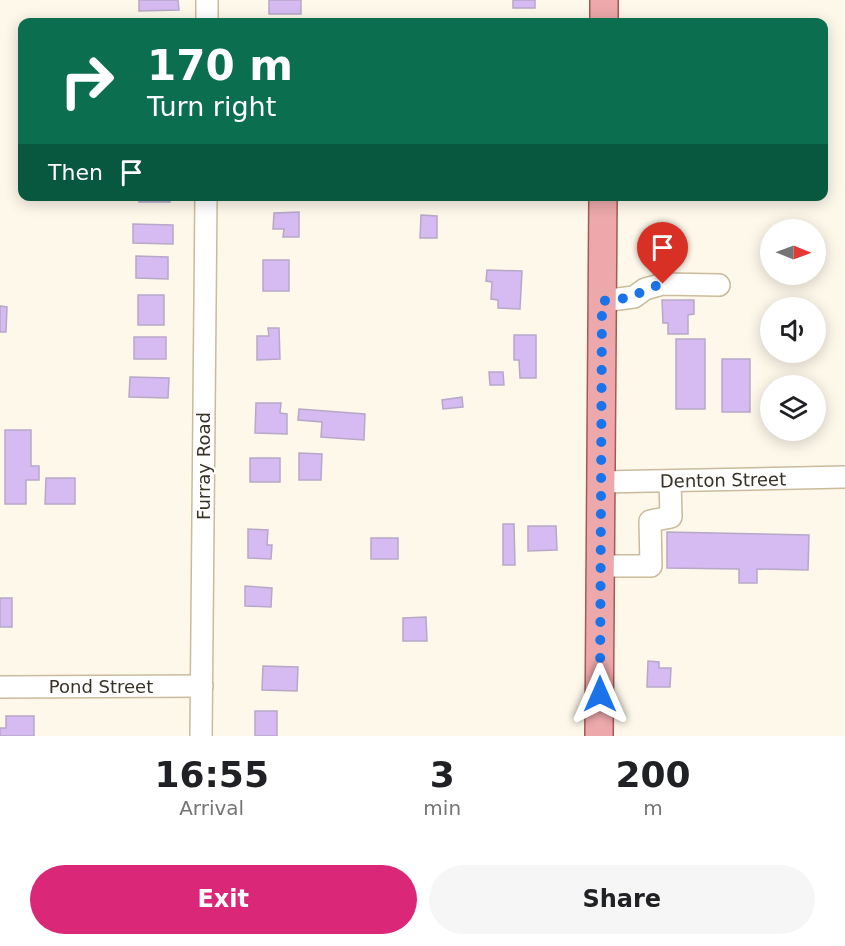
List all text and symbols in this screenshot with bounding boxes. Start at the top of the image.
text: 170 m [147,41,293,90]
icon: right [48,42,126,120]
text: Turn right [147,91,276,122]
icon: arrive [115,156,148,189]
text: Then [48,160,103,185]
north arrow [760,219,826,285]
map controls [760,219,826,441]
pin [637,222,688,284]
icon: arrive [646,231,679,264]
button: sound [760,297,826,363]
button: layers [760,375,826,441]
street label: Furray Road [193,412,214,520]
street label: Denton Street [660,468,786,492]
position arrow [568,662,632,726]
street label: Pond Street [49,676,153,697]
text: 16:55 [154,754,269,795]
text: 3 [430,754,455,795]
text: 200 [615,754,691,795]
text: Arrival [179,796,244,820]
text: min [423,796,461,820]
text: m [643,796,663,820]
button: Exit [30,865,417,934]
button: Share [429,865,815,934]

